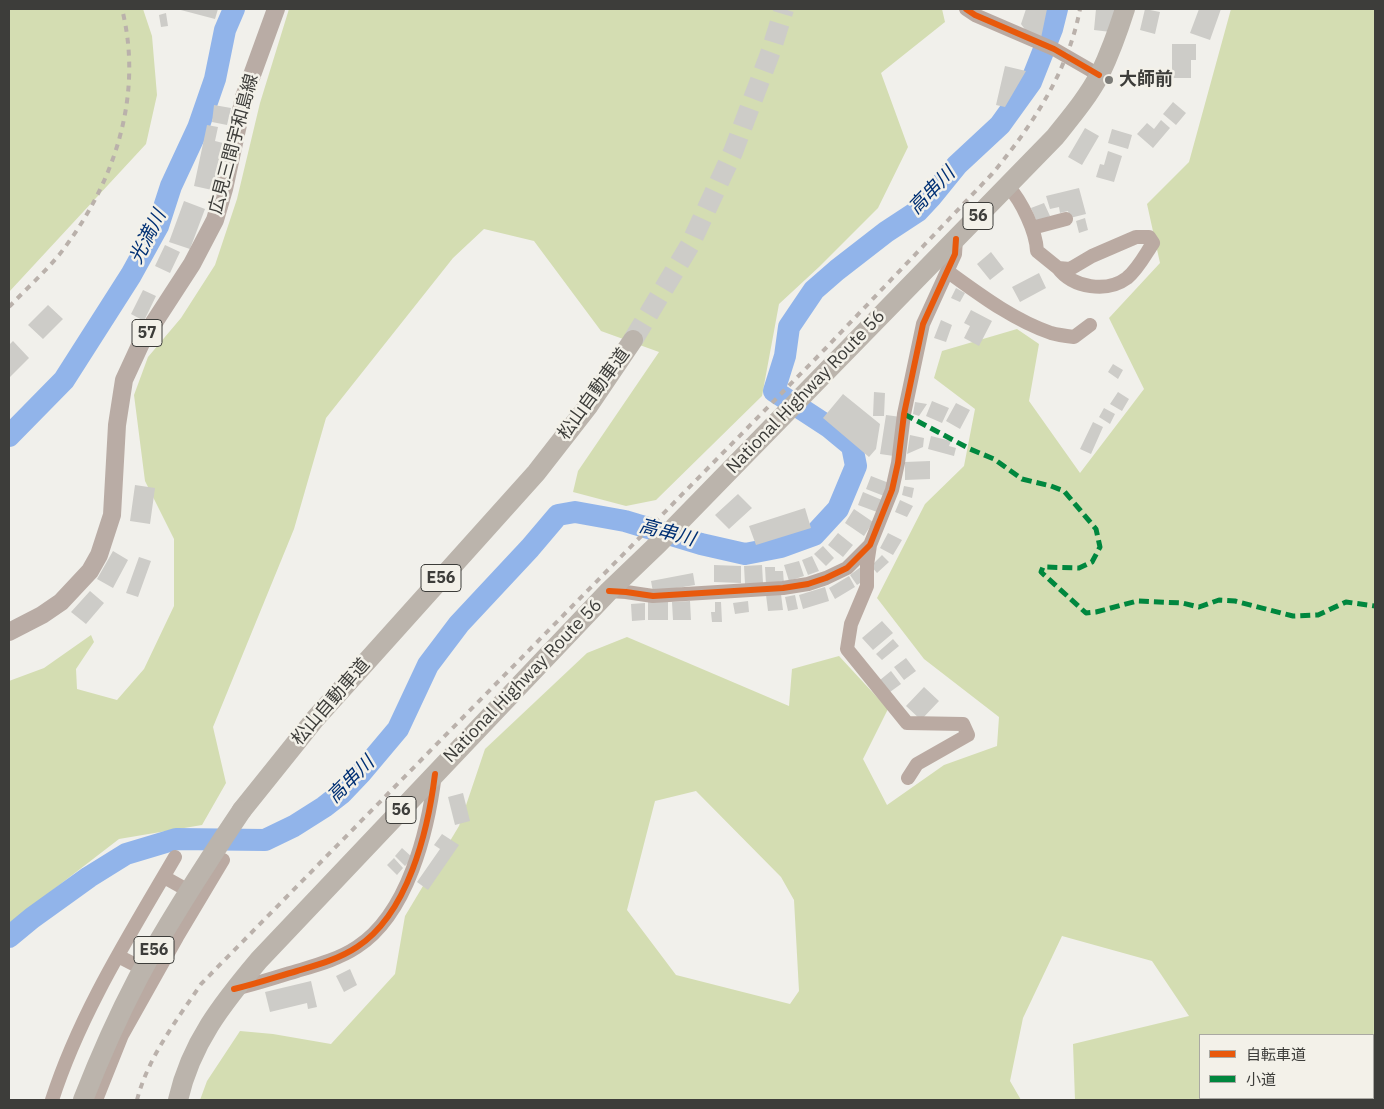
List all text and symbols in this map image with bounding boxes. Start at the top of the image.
place label: 大師前 [1119,69,1173,91]
street label: 広見三間宇和島線 [205,72,263,216]
marker: 大師前 [1103,74,1115,86]
water label: 高串川 [904,163,960,219]
road number: 56 [963,202,993,230]
water label: 光満川 [125,206,171,268]
street label: National Highway Route 56 [722,306,890,478]
road number: 57 [132,319,162,346]
street label: 松山自動車道 [554,344,634,444]
water label: 高串川 [637,515,697,551]
road number: E56 [421,564,461,592]
street label: National Highway Route 56 [439,595,607,767]
street label: 松山自動車道 [287,654,375,750]
water label: 高串川 [323,752,379,808]
road number: 56 [386,796,416,824]
road number: E56 [134,936,174,964]
legend [1199,1034,1374,1099]
text: 自転車道 [1246,1045,1306,1064]
text: 小道 [1246,1070,1276,1089]

